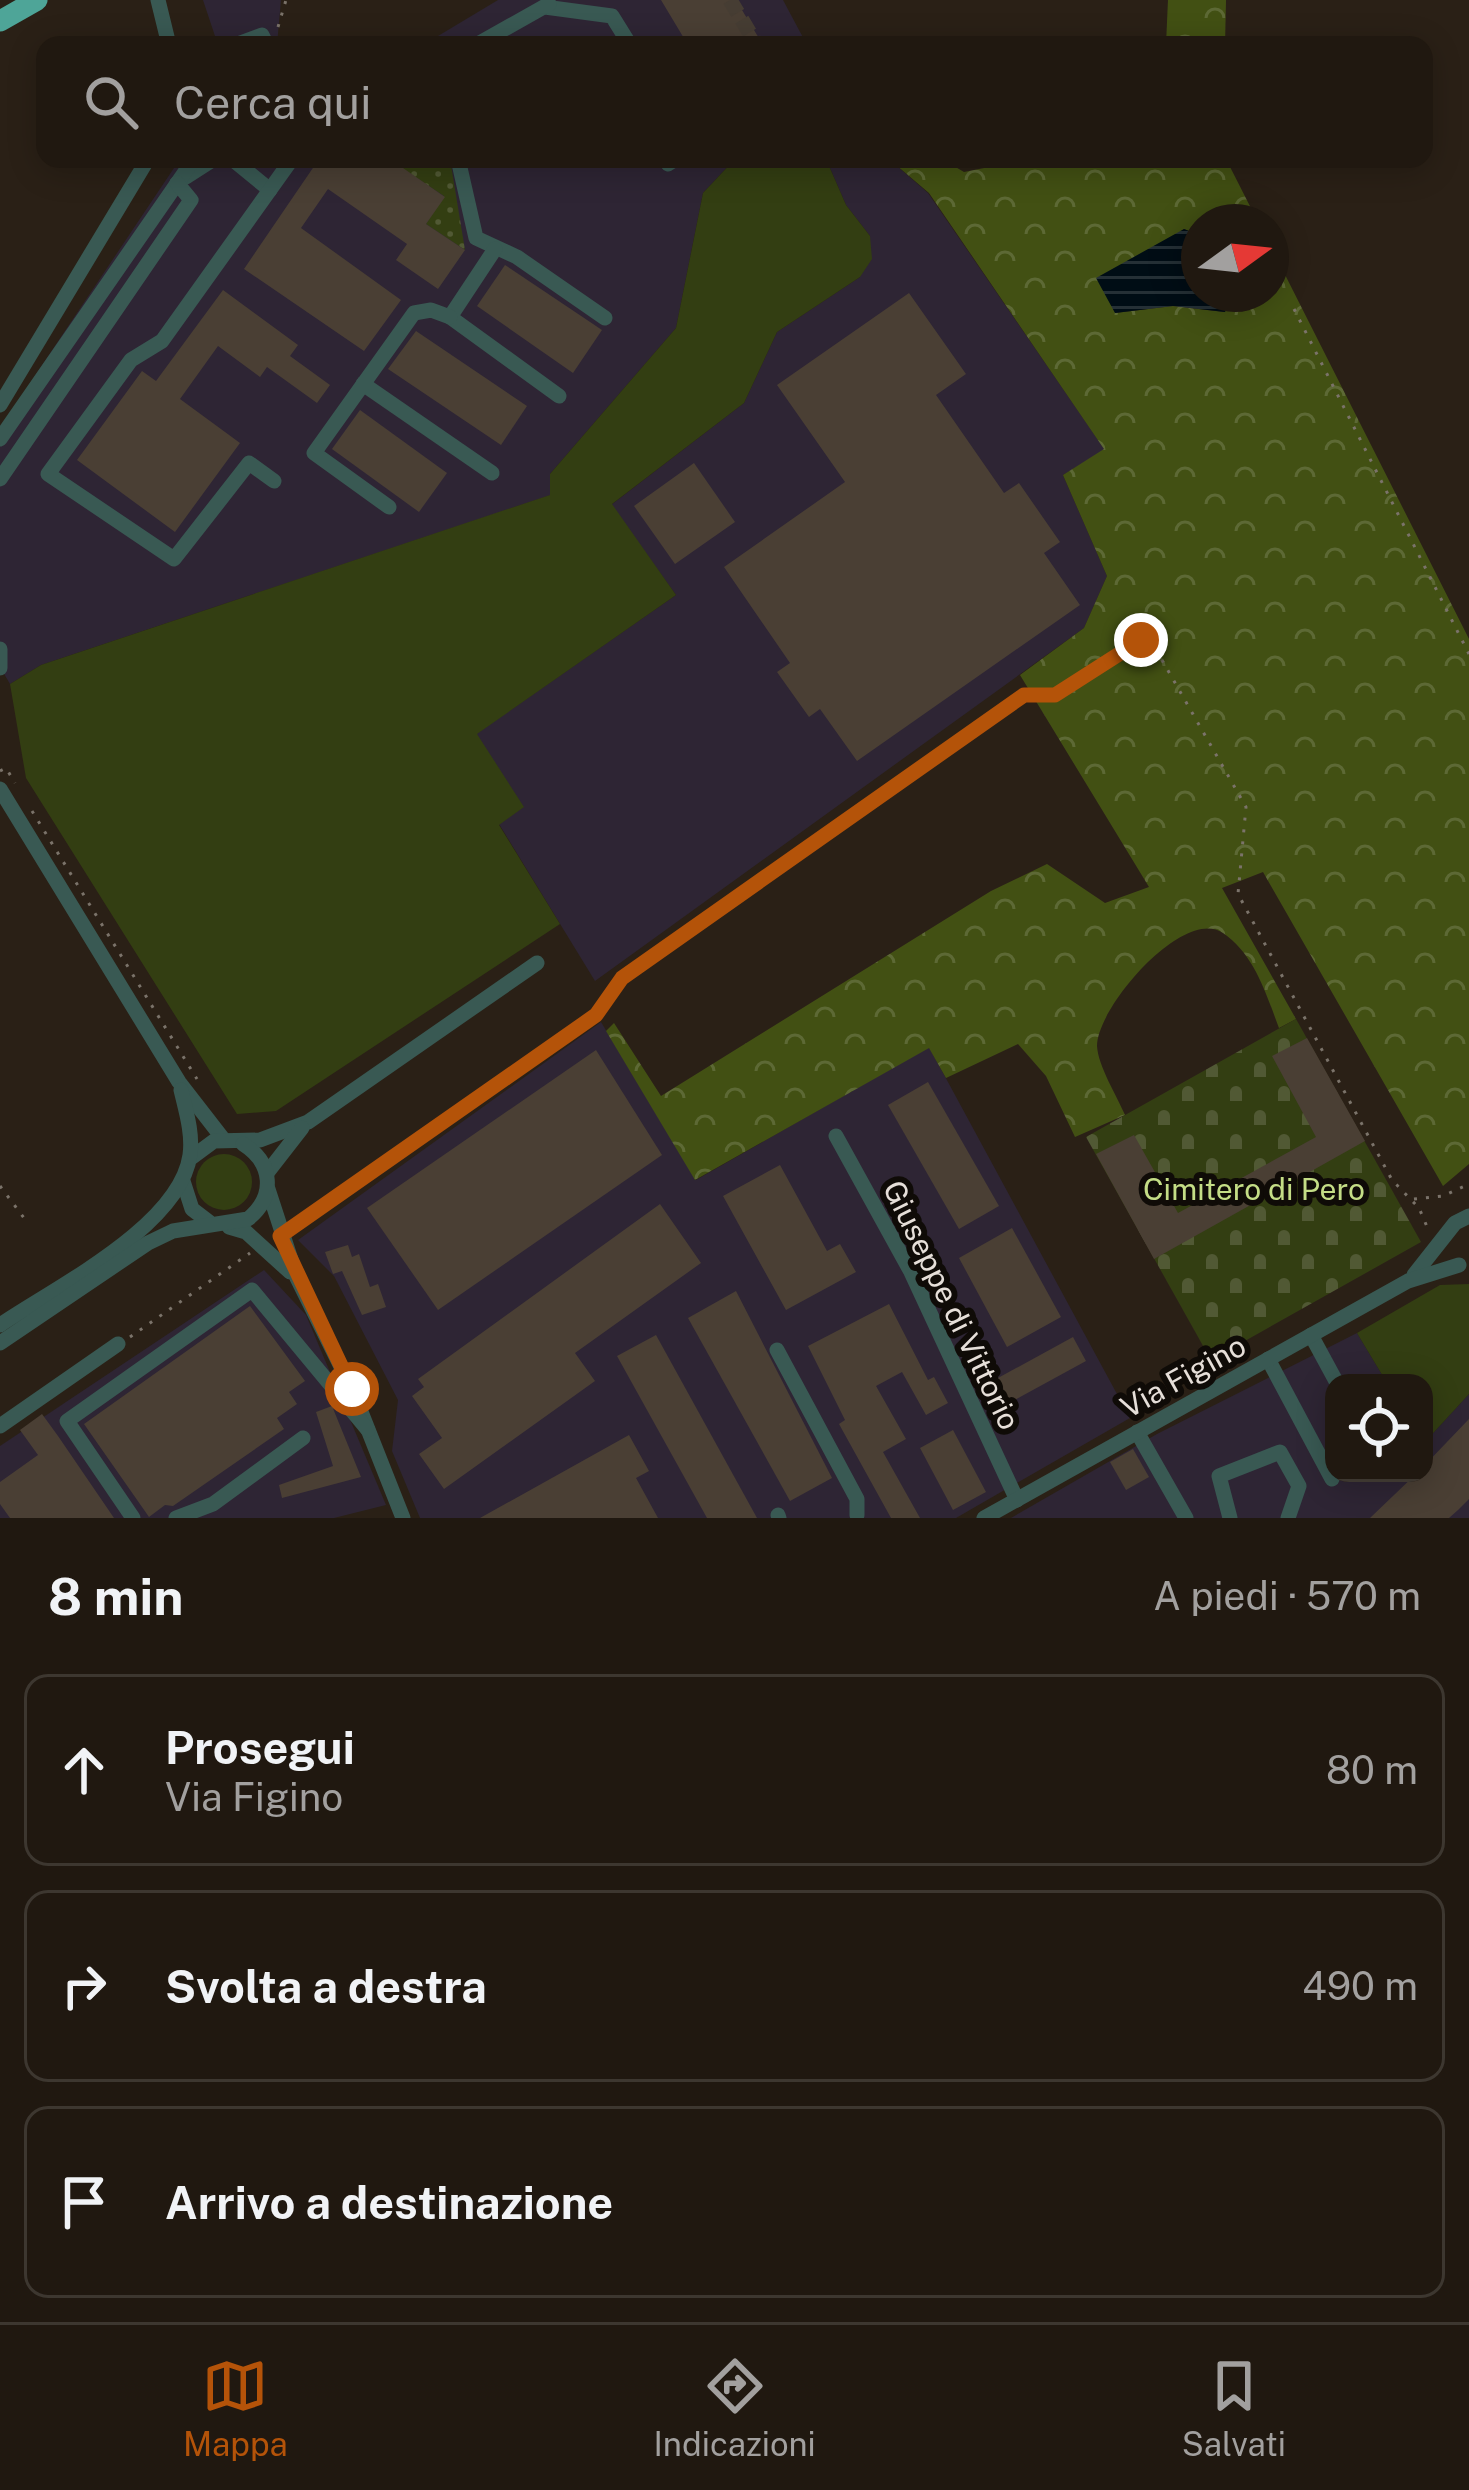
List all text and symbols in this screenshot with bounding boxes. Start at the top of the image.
search box [36,36,1433,168]
icon: search [78,69,144,135]
text: Cerca qui [174,76,371,129]
north arrow [1181,204,1289,312]
route end [1114,613,1168,667]
park label: Cimitero di Pero [1143,1171,1365,1207]
street label: Giuseppe di Vittorio [876,1175,1028,1435]
street label: Via Figino [1114,1327,1252,1425]
route start [325,1362,379,1416]
map controls [1325,1374,1433,1482]
button: locate [1325,1374,1433,1482]
text: 8 min [48,1567,183,1626]
text: A piedi · 570 m [1153,1573,1421,1619]
text: Prosegui [165,1721,355,1774]
icon: ahead [51,1737,117,1803]
text: 80 m [1326,1747,1418,1793]
text: Via Figino [165,1774,343,1820]
icon: right [51,1953,117,2019]
text: Svolta a destra [165,1960,487,2013]
text: 490 m [1302,1963,1418,2009]
icon: arrive [51,2169,117,2235]
text: Arrivo a destinazione [165,2176,613,2229]
tab: Mappa [183,2353,288,2463]
tab: Indicazioni [654,2353,816,2463]
tab: Salvati [1182,2353,1286,2463]

